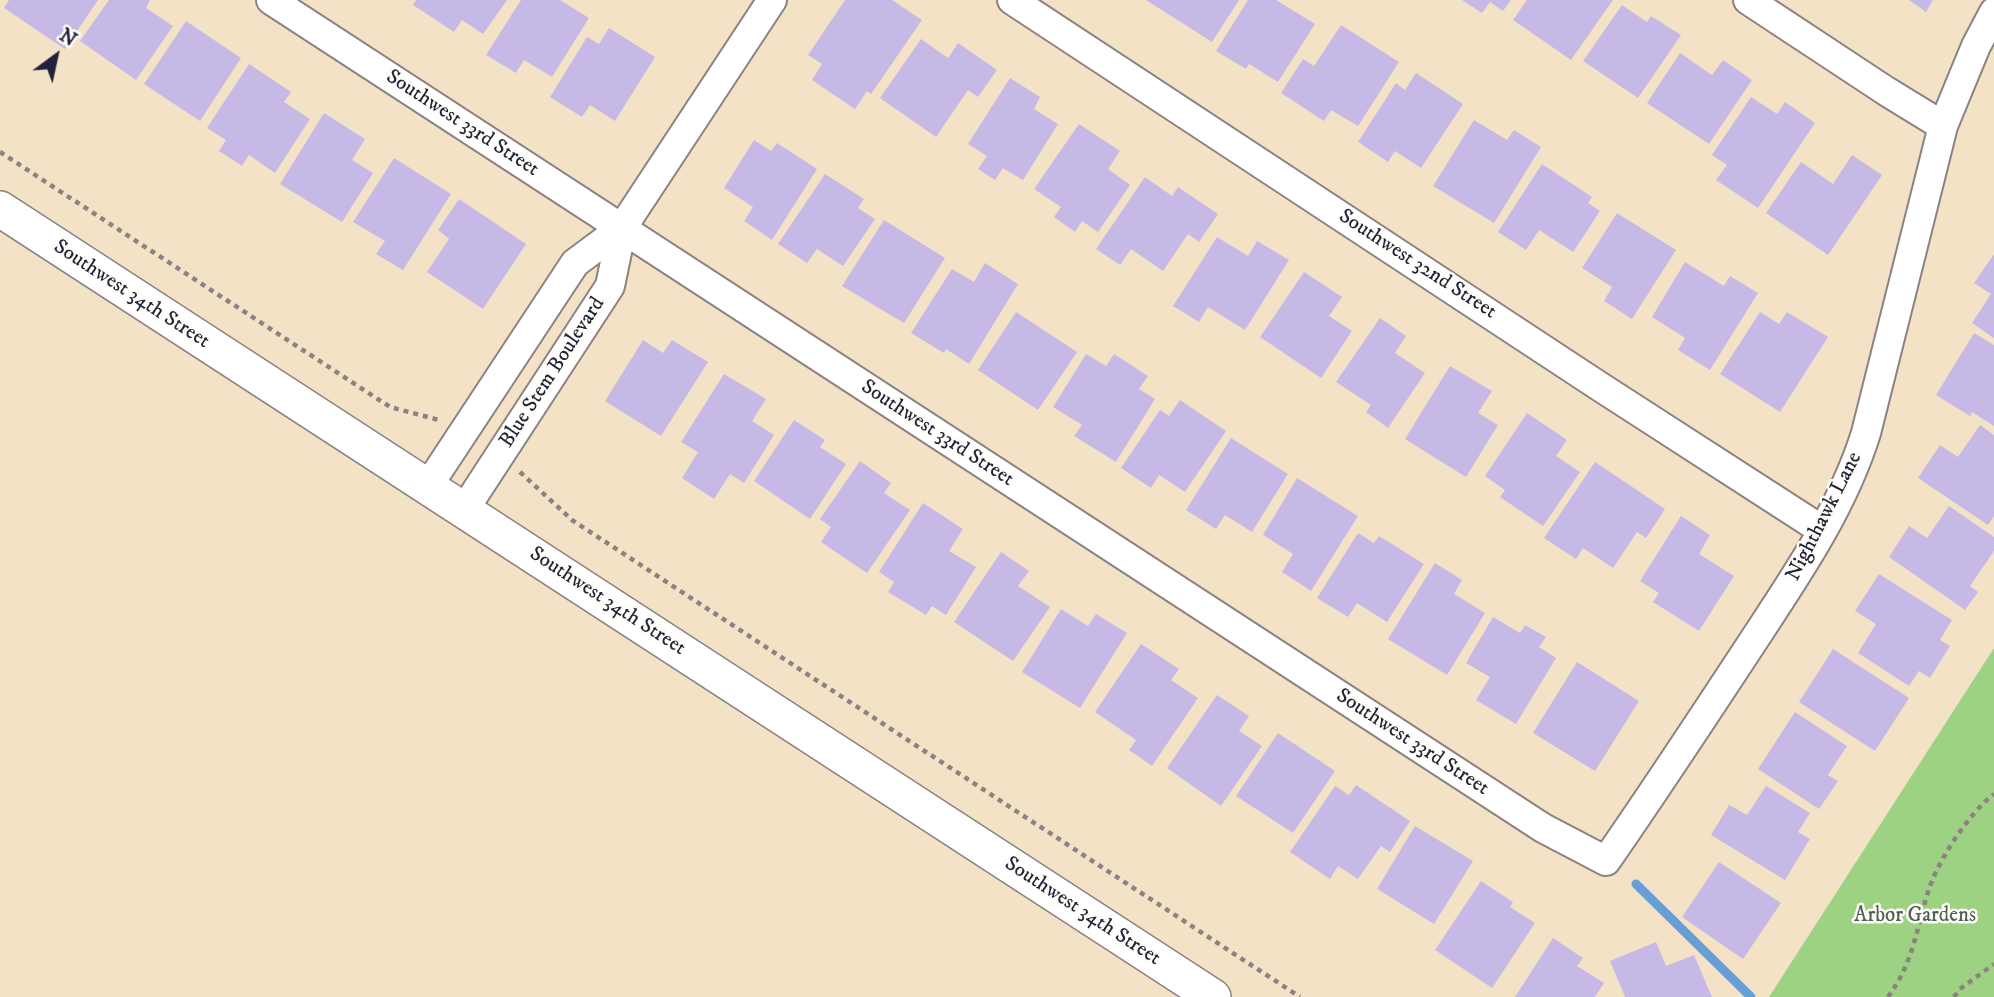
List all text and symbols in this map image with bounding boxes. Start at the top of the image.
north arrow [21,21,91,91]
text: N [55,24,81,52]
street label: Southwest 33rd Street [381,65,543,183]
street label: Southwest 32nd Street [1333,205,1501,325]
street label: Southwest 34th Street [48,235,214,355]
street label: Blue Stem Boulevard [495,293,611,453]
street label: Southwest 33rd Street [856,375,1018,493]
street label: Nighthawk Lane [1782,448,1868,586]
street label: Southwest 34th Street [524,542,690,662]
street label: Southwest 33rd Street [1331,684,1493,802]
street label: Southwest 34th Street [999,852,1165,972]
park label: Arbor Gardens [1854,904,1976,930]

